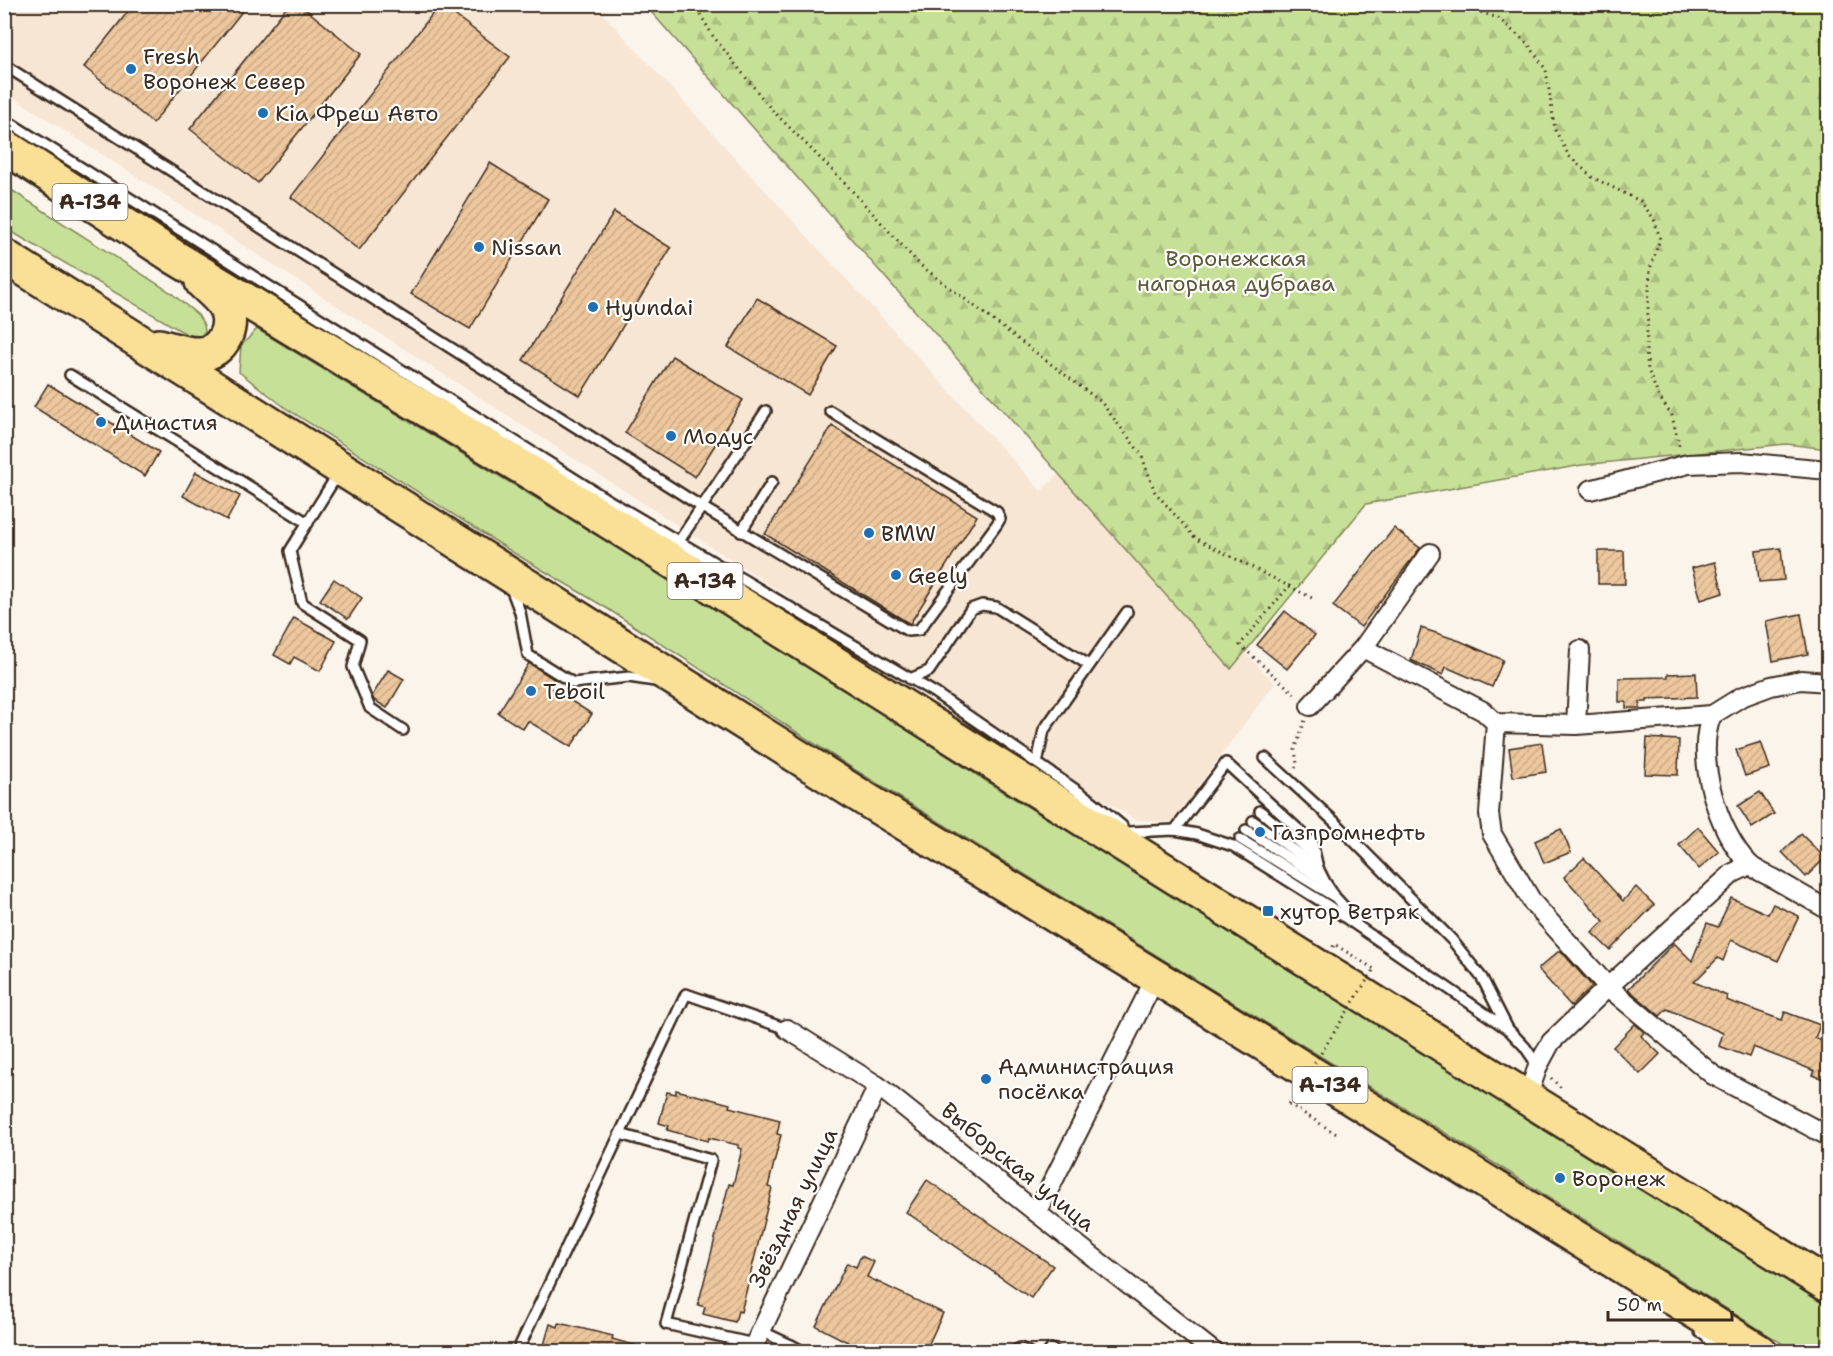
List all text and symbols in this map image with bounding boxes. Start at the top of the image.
place label: Fresh Воронеж Север [143,42,306,96]
marker: Fresh Воронеж Север [124,62,138,76]
place label: Kia Фреш Авто [275,99,439,128]
marker: Kia Фреш Авто [256,106,270,120]
road number: А-134 [52,184,128,220]
place label: Nissan [491,233,562,262]
marker: Nissan [472,240,486,254]
park label: Воронежская нагорная дубрава [1137,244,1335,298]
place label: Hyundai [605,293,693,322]
marker: Hyundai [586,300,600,314]
place label: Династия [113,408,218,437]
marker: Династия [94,415,108,429]
place label: Модус [683,422,754,451]
marker: Модус [664,429,678,443]
place label: BMW [881,519,936,548]
marker: BMW [862,526,876,540]
place label: Geely [908,561,968,590]
road number: А-134 [668,563,742,599]
marker: Geely [889,568,903,582]
place label: Teboil [543,677,605,706]
marker: Teboil [524,684,538,698]
place label: Газпромнефть [1272,818,1425,847]
marker: Газпромнефть [1253,825,1267,839]
place label: хутор Ветряк [1280,897,1420,926]
marker: хутор Ветряк [1261,904,1275,918]
place label: Администрация посёлка [998,1052,1174,1106]
road number: А-134 [1292,1067,1368,1103]
marker: Администрация посёлка [979,1072,993,1086]
street label: Выборская улица [935,1096,1101,1238]
street label: Звёздная улица [742,1123,844,1293]
place label: Воронеж [1572,1164,1666,1193]
marker: Воронеж [1553,1171,1567,1185]
scale bar [1608,1284,1732,1322]
text: 50 m [1617,1293,1662,1317]

